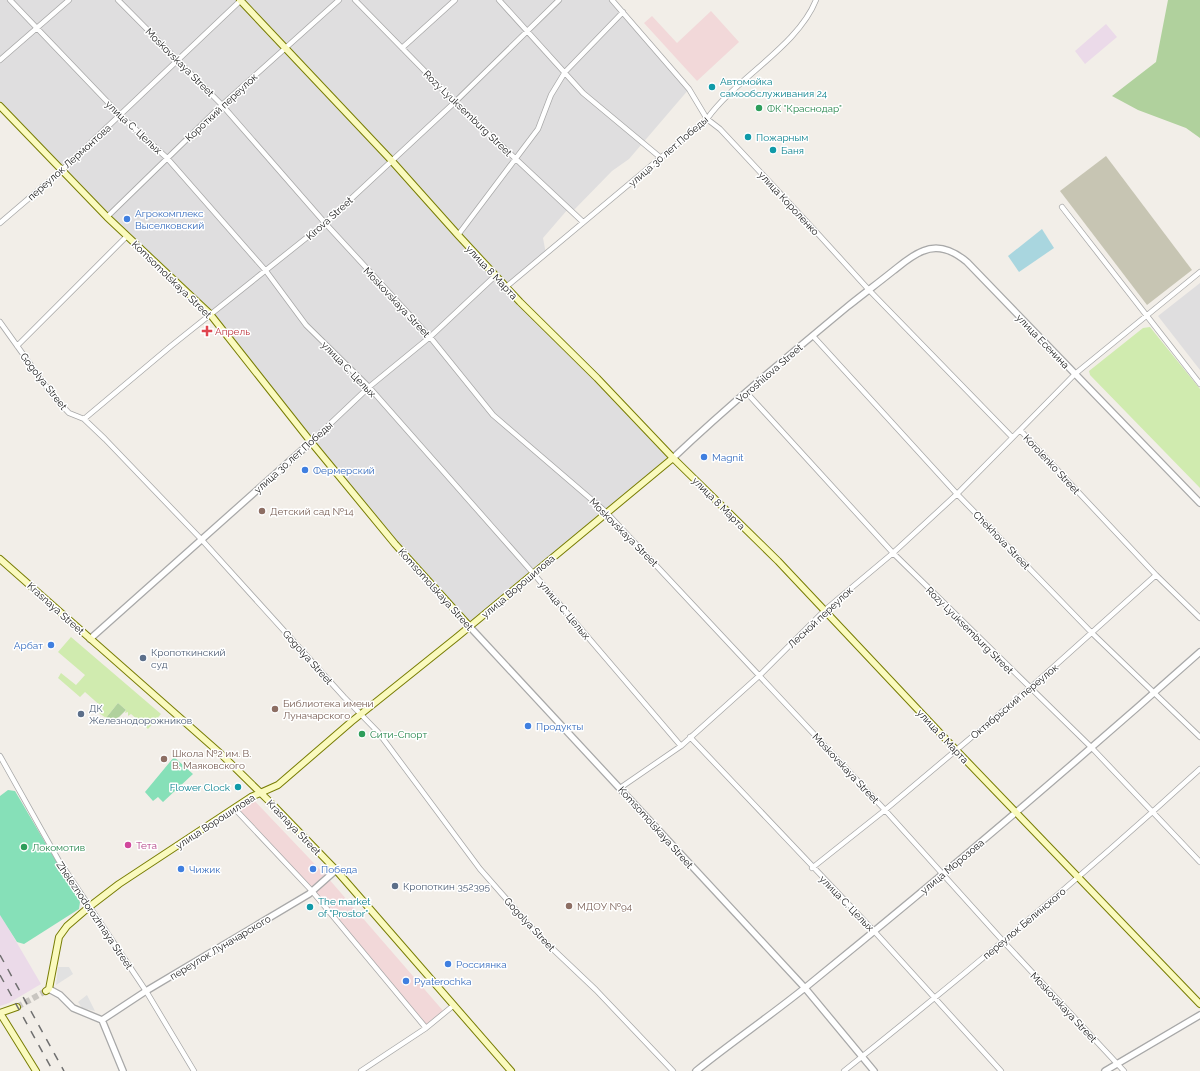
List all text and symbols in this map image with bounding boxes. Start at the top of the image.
street label: Moskovskaya Street [143,26,216,99]
street label: Rozy Lyuksemburg Street [421,68,515,159]
street label: Короткий переулок [183,71,260,144]
place label: Автомойка самообслуживания 24 [720,76,828,99]
marker: Автомойка самообслуживания 24 [707,82,717,92]
street label: улица С. Целых [103,98,164,156]
marker: ФК "Краснодар" [754,103,764,113]
place label: ФК "Краснодар" [767,103,842,114]
street label: улица 30 лет Победы [626,114,710,189]
street label: переулок Лермонтова [26,122,113,203]
marker: Пожарным [743,132,753,142]
place label: Пожарным [756,132,808,143]
marker: Баня [768,145,778,155]
place label: Баня [781,145,804,156]
street label: улица Короленко [756,169,821,238]
street label: Kirova Street [304,194,355,242]
place label: Агрокомплекс Выселковский [135,208,204,231]
marker: Агрокомплекс Выселковский [122,214,132,224]
street label: Komsomolskaya Street [130,238,214,321]
street label: улица 8 Марта [464,243,519,302]
street label: Moskovskaya Street [361,265,432,340]
street label: улица Есенина [1014,312,1071,371]
marker: Апрель [202,326,212,336]
place label: Апрель [215,326,250,337]
street label: улица С. Целых [319,339,378,399]
street label: Voroshilova Street [734,341,805,405]
street label: Gogolya Street [18,351,70,412]
street label: улица 30 лет Победы [252,419,335,495]
street label: Korolenko Street [1021,432,1082,497]
marker: Magnit [699,452,709,462]
place label: Magnit [712,452,744,463]
marker: Фермерский [300,465,310,475]
place label: Фермерский [313,465,375,476]
street label: улица 8 Марта [690,475,747,532]
street label: Moskovskaya Street [587,496,660,569]
marker: Детский сад №14 [257,506,267,516]
place label: Детский сад №14 [270,506,354,517]
street label: Chekhova Street [971,509,1033,572]
street label: Komsomolskaya Street [396,546,476,633]
street label: улица Ворошилова [480,553,557,620]
street label: улица С. Целых [537,579,592,642]
street label: Krasnaya Street [25,580,87,637]
street label: Лесной переулок [786,584,855,650]
street label: Rozy Lyuksemburg Street [924,585,1016,677]
street label: Gogolya Street [281,628,335,687]
place label: Арбат [14,640,43,651]
marker: Арбат [46,640,56,650]
place label: Кропоткинский суд [151,647,225,670]
marker: Кропоткинский суд [138,653,148,663]
street label: Октябрьский переулок [968,662,1060,741]
place label: Библиотека имени Луначарского [283,698,374,721]
place label: ДК Железнодорожников [89,703,192,726]
marker: Библиотека имени Луначарского [270,704,280,714]
street label: улица 8 Марта [915,707,970,766]
marker: ДК Железнодорожников [76,709,86,719]
marker: Продукты [523,721,533,731]
place label: Продукты [536,721,583,732]
marker: Сити-Спорт [357,729,367,739]
place label: Сити-Спорт [370,729,427,740]
street label: Moskovskaya Street [810,731,881,806]
place label: Школа №2 им. В. В. Маяковского [172,748,251,771]
marker: Школа №2 им. В. В. Маяковского [159,754,169,764]
place label: Flower Clock [170,782,231,793]
marker: Flower Clock [233,782,243,792]
street label: Komsomolskaya Street [616,784,696,871]
street label: улица Ворошилова [174,792,257,851]
street label: Krasnaya Street [265,798,323,858]
street label: улица Морозова [919,837,986,896]
marker: Тета [123,840,133,850]
place label: Тета [136,840,157,851]
marker: Локомотив [19,842,29,852]
place label: Локомотив [32,842,85,853]
street label: Zheleznodorozhnaya Street [54,859,135,972]
marker: Чижик [176,864,186,874]
place label: Чижик [189,864,220,875]
marker: Победа [308,864,318,874]
place label: Победа [321,864,357,875]
street label: улица С. Целых [817,873,876,933]
marker: Кропоткин 352395 [390,881,400,891]
place label: Кропоткин 352395 [403,881,491,892]
street label: переулок Белинского [981,886,1068,961]
street label: Gogolya Street [502,895,558,954]
place label: The market of "Prostor" [318,896,371,919]
marker: МДОУ №94 [564,901,574,911]
place label: МДОУ №94 [577,901,633,912]
marker: The market of "Prostor" [305,902,315,912]
street label: переулок Луначарского [168,913,273,982]
marker: Россиянка [443,959,453,969]
place label: Россиянка [456,959,507,970]
street label: Moskovskaya Street [1028,970,1099,1045]
marker: Pyaterochka [401,976,411,986]
place label: Pyaterochka [414,976,471,987]

